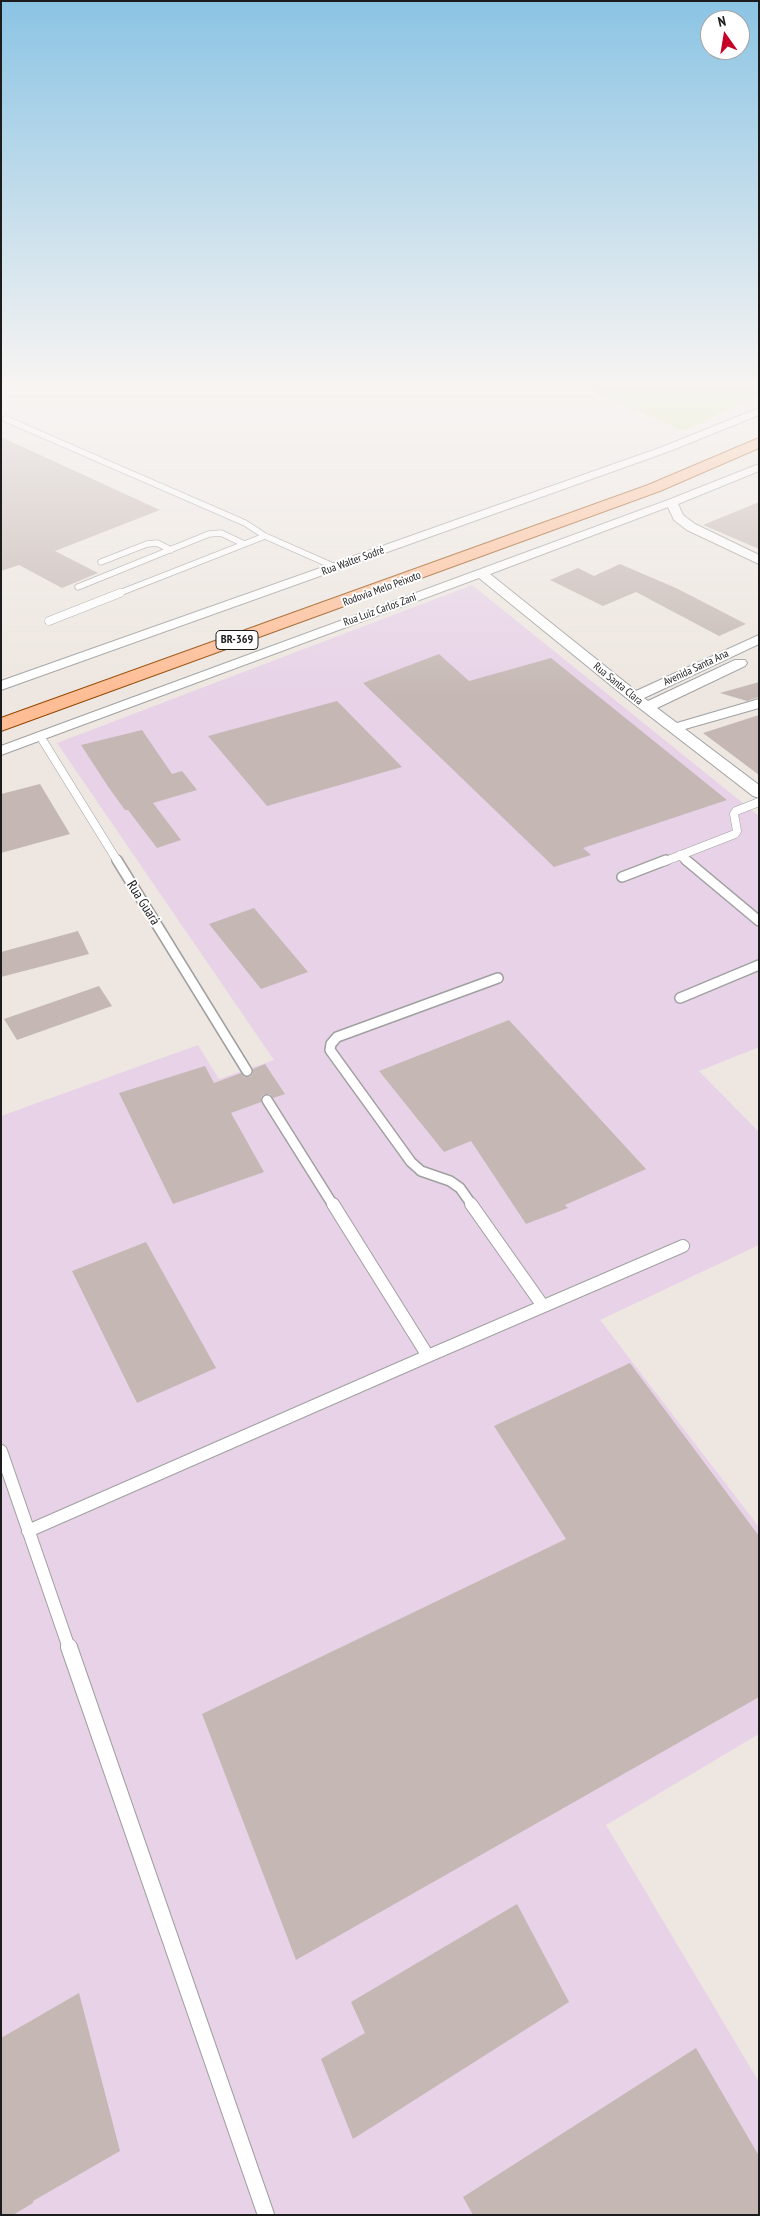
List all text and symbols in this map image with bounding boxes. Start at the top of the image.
north arrow [700,10,750,60]
text: N [716,12,728,31]
street label: Rua Walter Sodré [320,544,386,578]
street label: Rodovia Melo Peixoto [341,569,423,609]
street label: Rua Luiz Carlos Zani [342,591,418,629]
road number: BR-369 [216,630,258,650]
street label: Avenida Santa Ana [661,647,731,689]
street label: Rua Santa Clara [591,660,645,708]
street label: Rua Guará [123,878,163,928]

